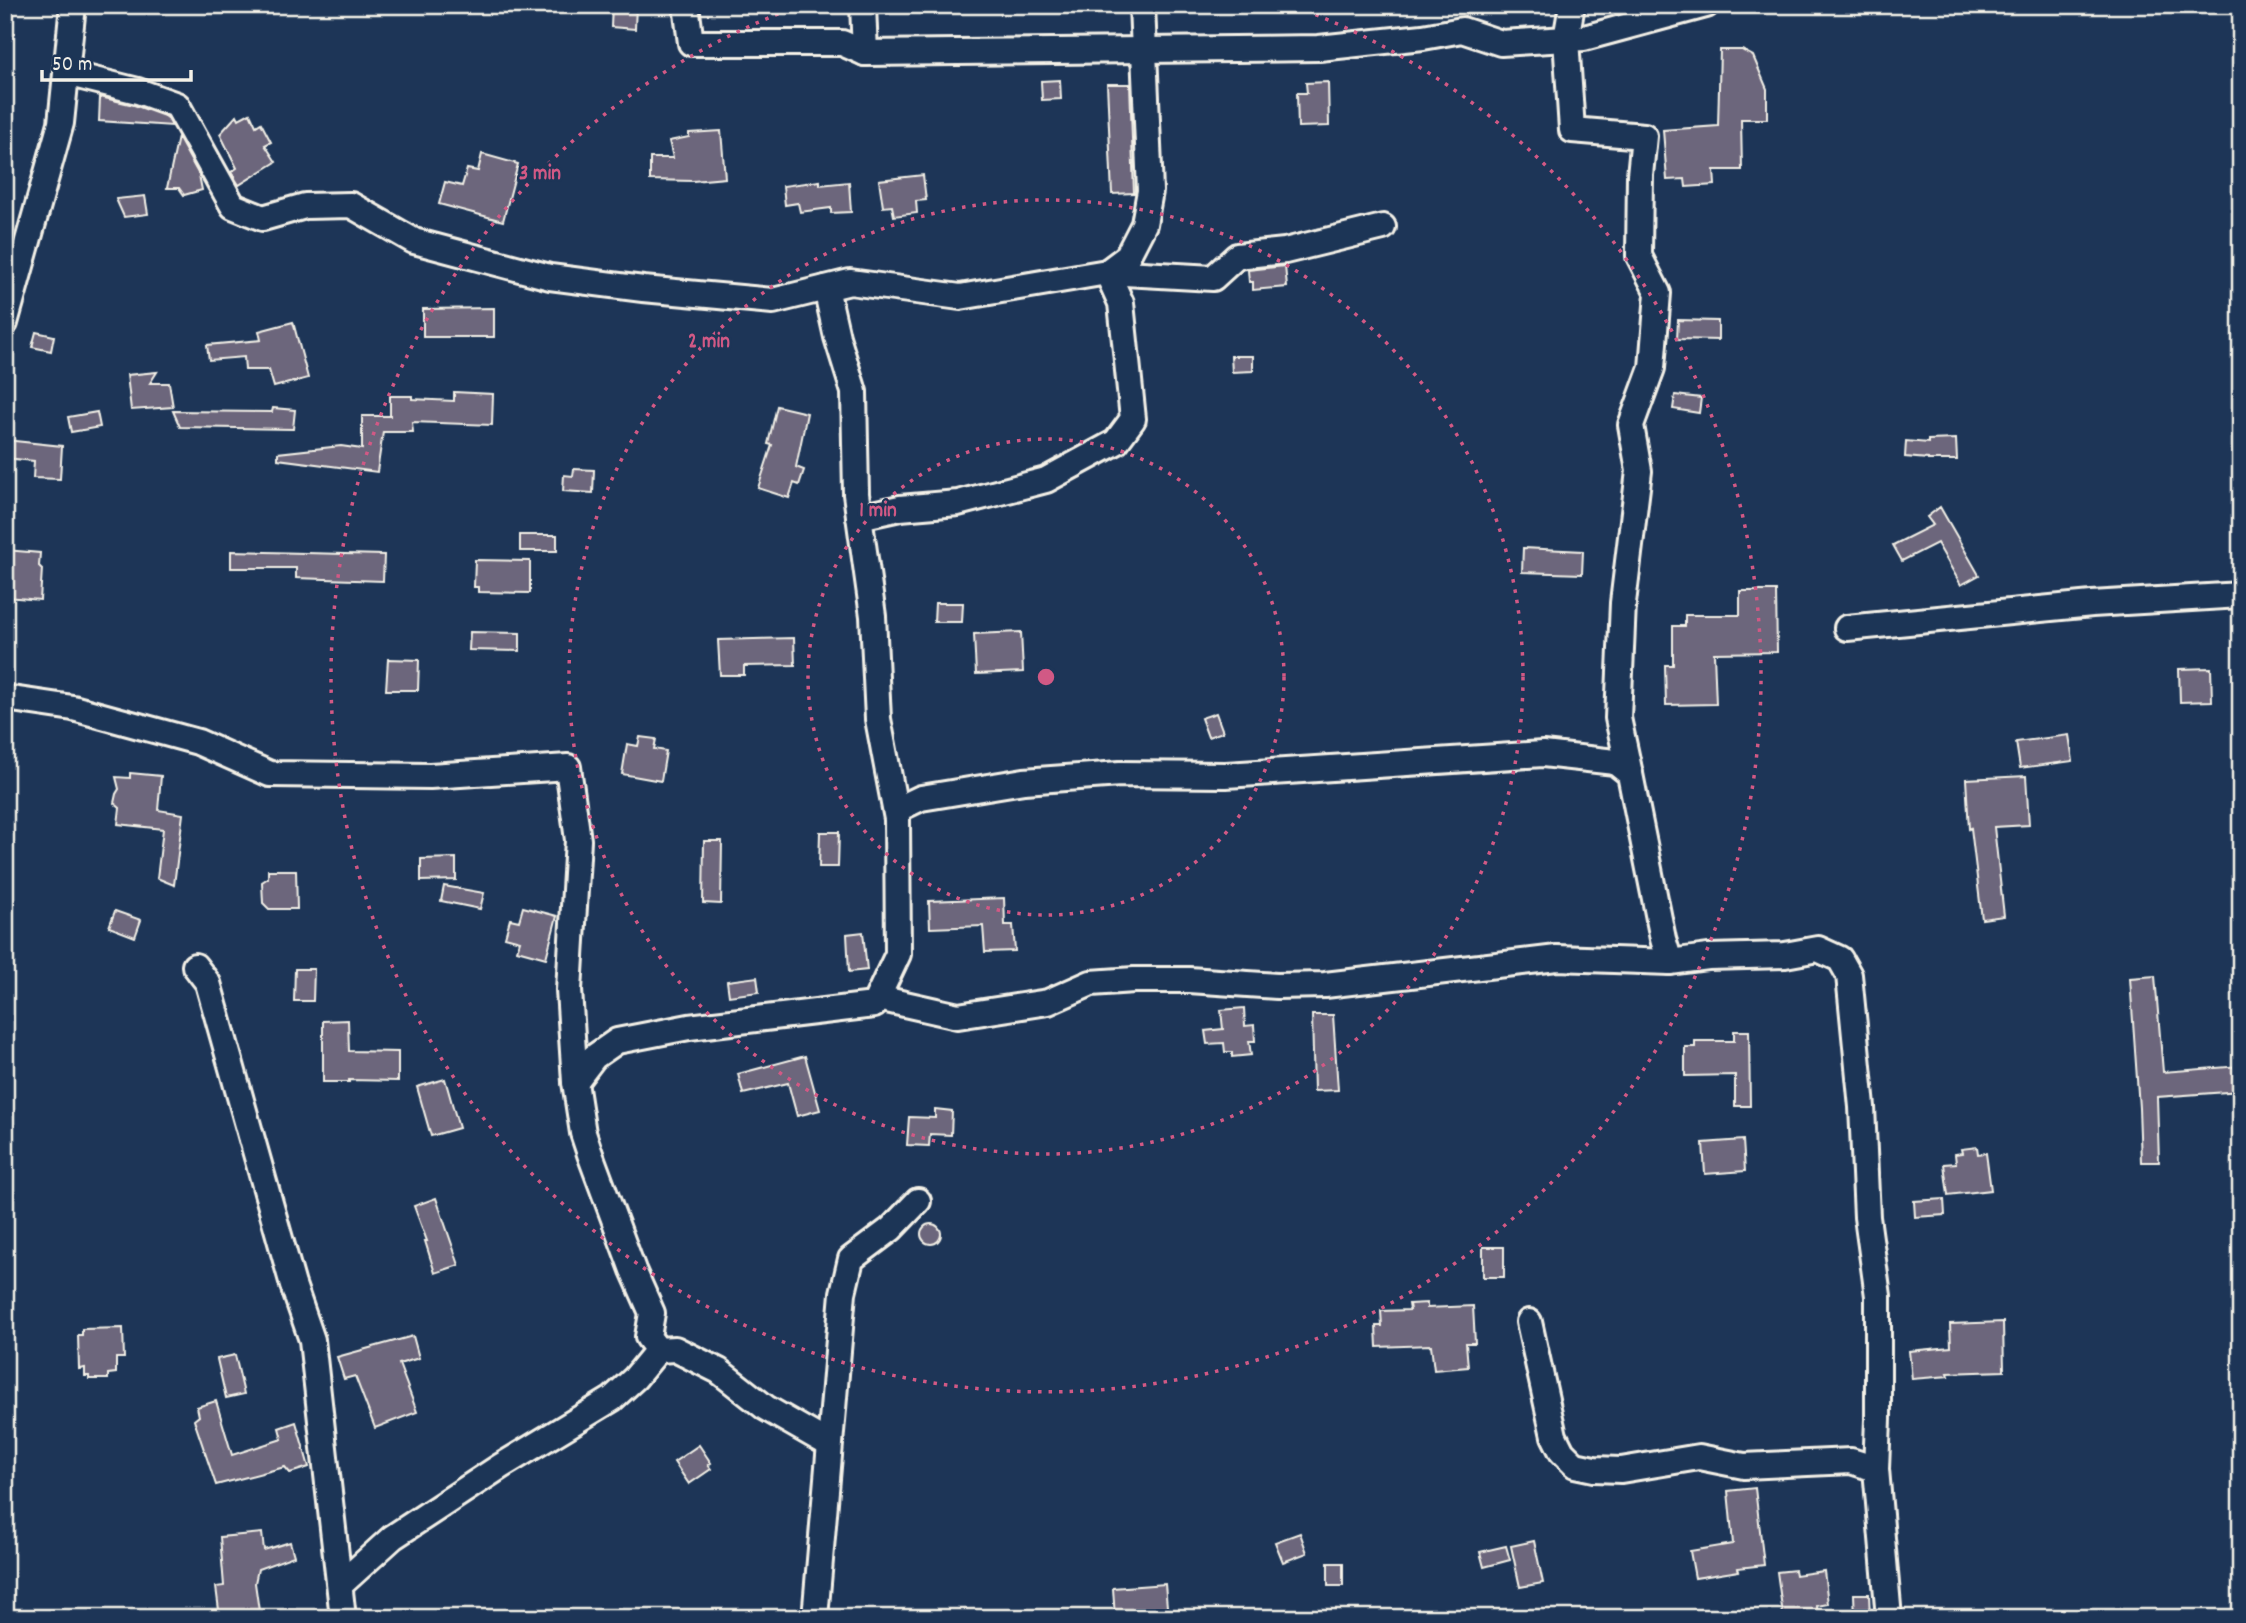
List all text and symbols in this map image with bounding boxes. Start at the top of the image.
scale bar [42,38,191,82]
text: 50 m [52,51,92,81]
text: 3 min [519,160,561,190]
text: 2 min [688,328,730,358]
text: 1 min [859,497,897,527]
centre of rings [1034,665,1058,689]

